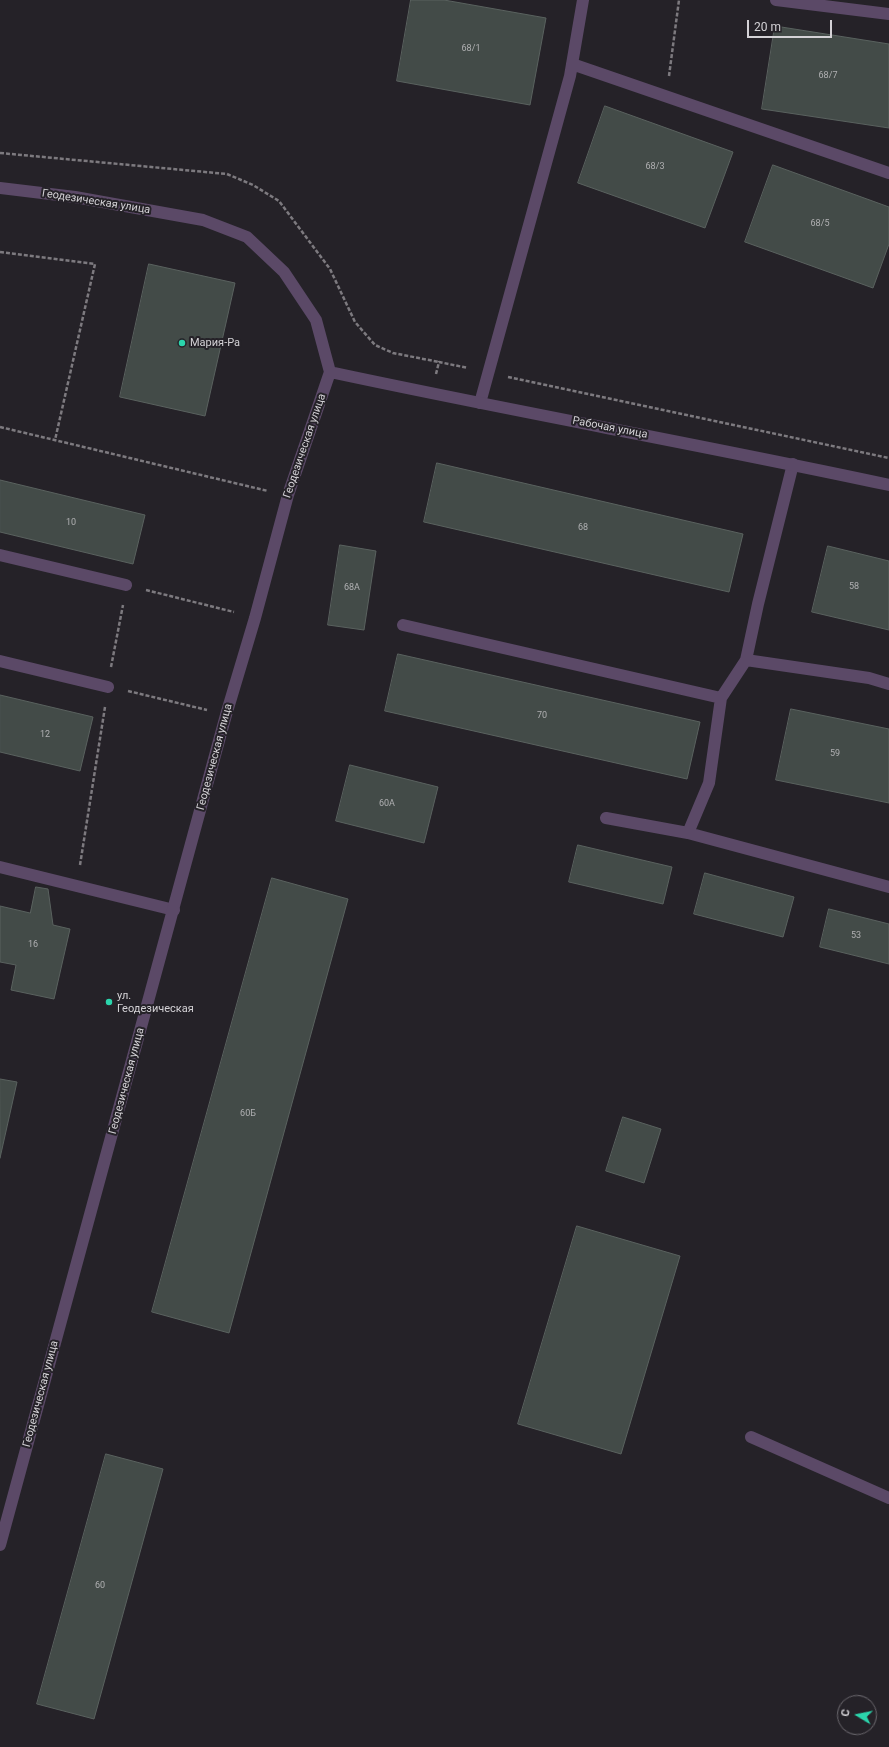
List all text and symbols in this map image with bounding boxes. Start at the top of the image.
scale bar [749,12,834,38]
text: 20 m [754,20,781,34]
house number: 68/1 [462,44,480,54]
house number: 68/7 [819,71,837,81]
house number: 68/3 [646,162,664,172]
street label: Геодезическая улица [41,187,151,217]
house number: 68/5 [811,219,829,229]
place label: Мария-Ра [190,336,240,350]
marker: Мария-Ра [177,338,187,348]
street label: Геодезическая улица [281,392,329,500]
street label: Рабочая улица [571,414,649,442]
house number: 10 [66,518,76,528]
house number: 68 [578,523,588,533]
house number: 58 [849,582,859,592]
house number: 68А [344,583,360,593]
street label: Геодезическая улица [194,702,236,812]
house number: 70 [537,711,547,721]
house number: 12 [40,730,50,740]
house number: 59 [830,749,840,759]
house number: 60А [379,799,395,809]
house number: 53 [851,931,861,941]
house number: 16 [28,940,38,950]
place label: ул. Геодезическая [117,989,194,1015]
marker: ул. Геодезическая [104,997,114,1007]
street label: Геодезическая улица [106,1026,148,1136]
house number: 60Б [240,1109,256,1119]
street label: Геодезическая улица [20,1339,62,1449]
house number: 60 [95,1581,105,1591]
north arrow [837,1695,877,1735]
text: С [839,1708,853,1718]

